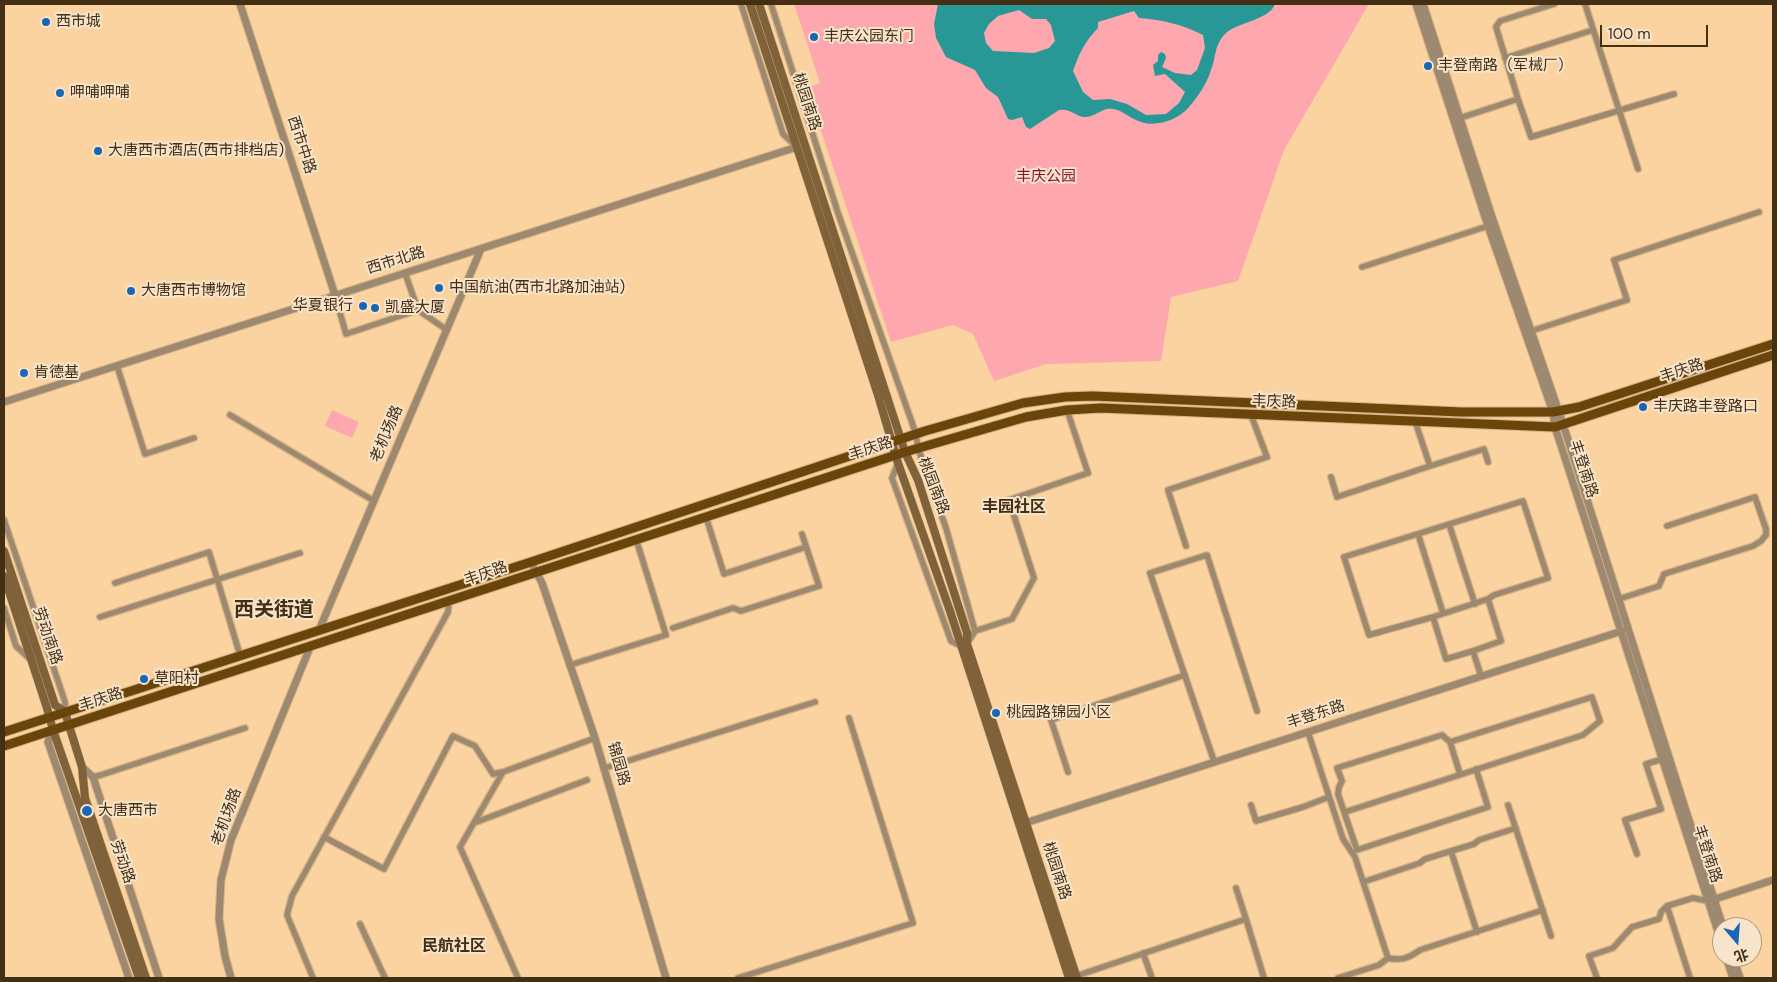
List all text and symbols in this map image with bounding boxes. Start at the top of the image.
place label: 西市城 [56,13,101,31]
scale bar [1602,15,1710,47]
marker: 西市城 [40,16,52,28]
text: 100 m [1608,24,1651,44]
place label: 丰庆公园东门 [824,28,914,46]
marker: 丰庆公园东门 [808,31,820,43]
place label: 丰登南路（军械厂） [1438,57,1573,75]
marker: 丰登南路（军械厂） [1422,60,1434,72]
street label: 桃园南路 [788,71,824,133]
place label: 呷哺呷哺 [70,84,130,102]
marker: 呷哺呷哺 [54,87,66,99]
street label: 西市中路 [283,114,319,176]
place label: 大唐西市酒店(西市排档店) [108,142,284,160]
marker: 大唐西市酒店(西市排档店) [92,145,104,157]
park label: 丰庆公园 [1016,168,1076,186]
street label: 西市北路 [365,244,427,278]
place label: 中国航油(西市北路加油站) [449,279,625,297]
place label: 大唐西市博物馆 [141,282,246,300]
marker: 中国航油(西市北路加油站) [433,282,445,294]
marker: 大唐西市博物馆 [125,285,137,297]
place label: 华夏银行 [293,297,353,315]
place label: 凯盛大厦 [385,299,445,317]
marker: 华夏银行 [357,300,369,312]
marker: 凯盛大厦 [369,302,381,314]
street label: 丰庆路 [1658,355,1706,387]
place label: 肯德基 [34,364,79,382]
marker: 肯德基 [18,367,30,379]
street label: 丰庆路 [1251,392,1297,412]
place label: 丰庆路丰登路口 [1653,398,1758,416]
marker: 丰庆路丰登路口 [1637,401,1649,413]
street label: 老机场路 [367,403,407,465]
street label: 丰庆路 [847,433,895,465]
street label: 丰登南路 [1565,438,1601,500]
street label: 桃园南路 [914,455,952,517]
district label: 丰园社区 [982,498,1046,518]
street label: 丰庆路 [462,558,510,590]
district label: 西关街道 [234,599,314,623]
street label: 劳动南路 [29,605,65,667]
place label: 草阳村 [154,670,199,688]
marker: 草阳村 [138,673,150,685]
street label: 丰庆路 [77,684,125,716]
street label: 丰登东路 [1285,697,1347,733]
place label: 桃园路锦园小区 [1006,704,1111,722]
marker: 桃园路锦园小区 [990,707,1002,719]
street label: 锦园路 [603,740,633,788]
street label: 老机场路 [208,786,246,848]
place label: 大唐西市 [98,802,158,820]
marker: 大唐西市 [80,804,94,818]
street label: 丰登南路 [1689,823,1725,885]
street label: 劳动路 [106,838,138,886]
street label: 桃园南路 [1038,840,1074,902]
north arrow [1712,917,1762,967]
district label: 民航社区 [422,937,486,957]
text: 北 [1732,945,1751,966]

